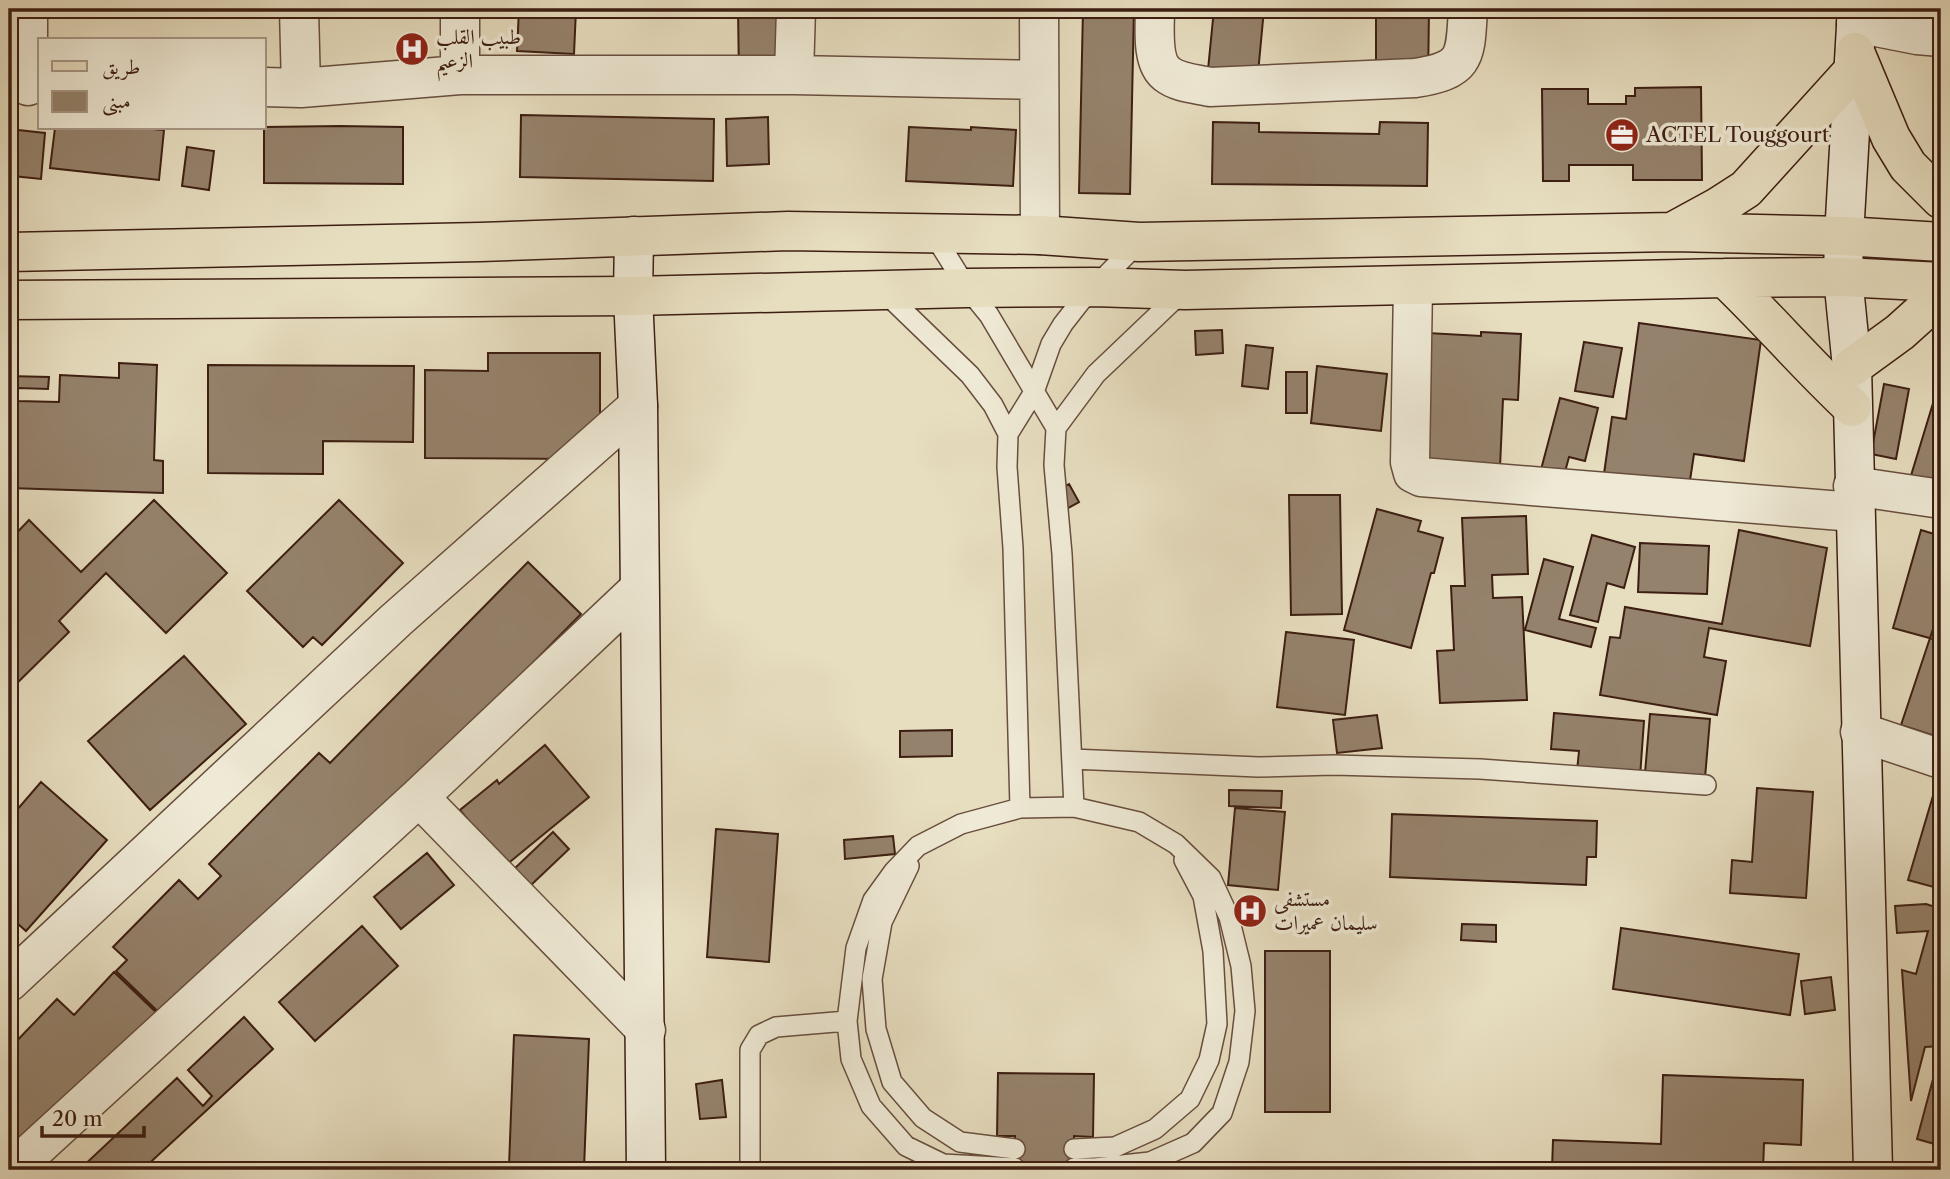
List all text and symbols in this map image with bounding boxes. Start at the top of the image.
place label: طبيب القلب الزعيم [436,24,521,82]
hospital icon: طبيب القلب الزعيم [393,30,431,68]
legend [38,38,266,130]
text: طريق [102,54,140,80]
text: مبنى [102,88,131,116]
office icon: ACTEL Touggourt [1603,116,1641,154]
place label: ACTEL Touggourt [1645,122,1830,147]
place label: مستشفى سليمان عميرات [1274,886,1378,935]
hospital icon: مستشفى سليمان عميرات [1231,892,1269,930]
scale bar [42,1095,144,1139]
text: 20 m [52,1106,103,1131]

